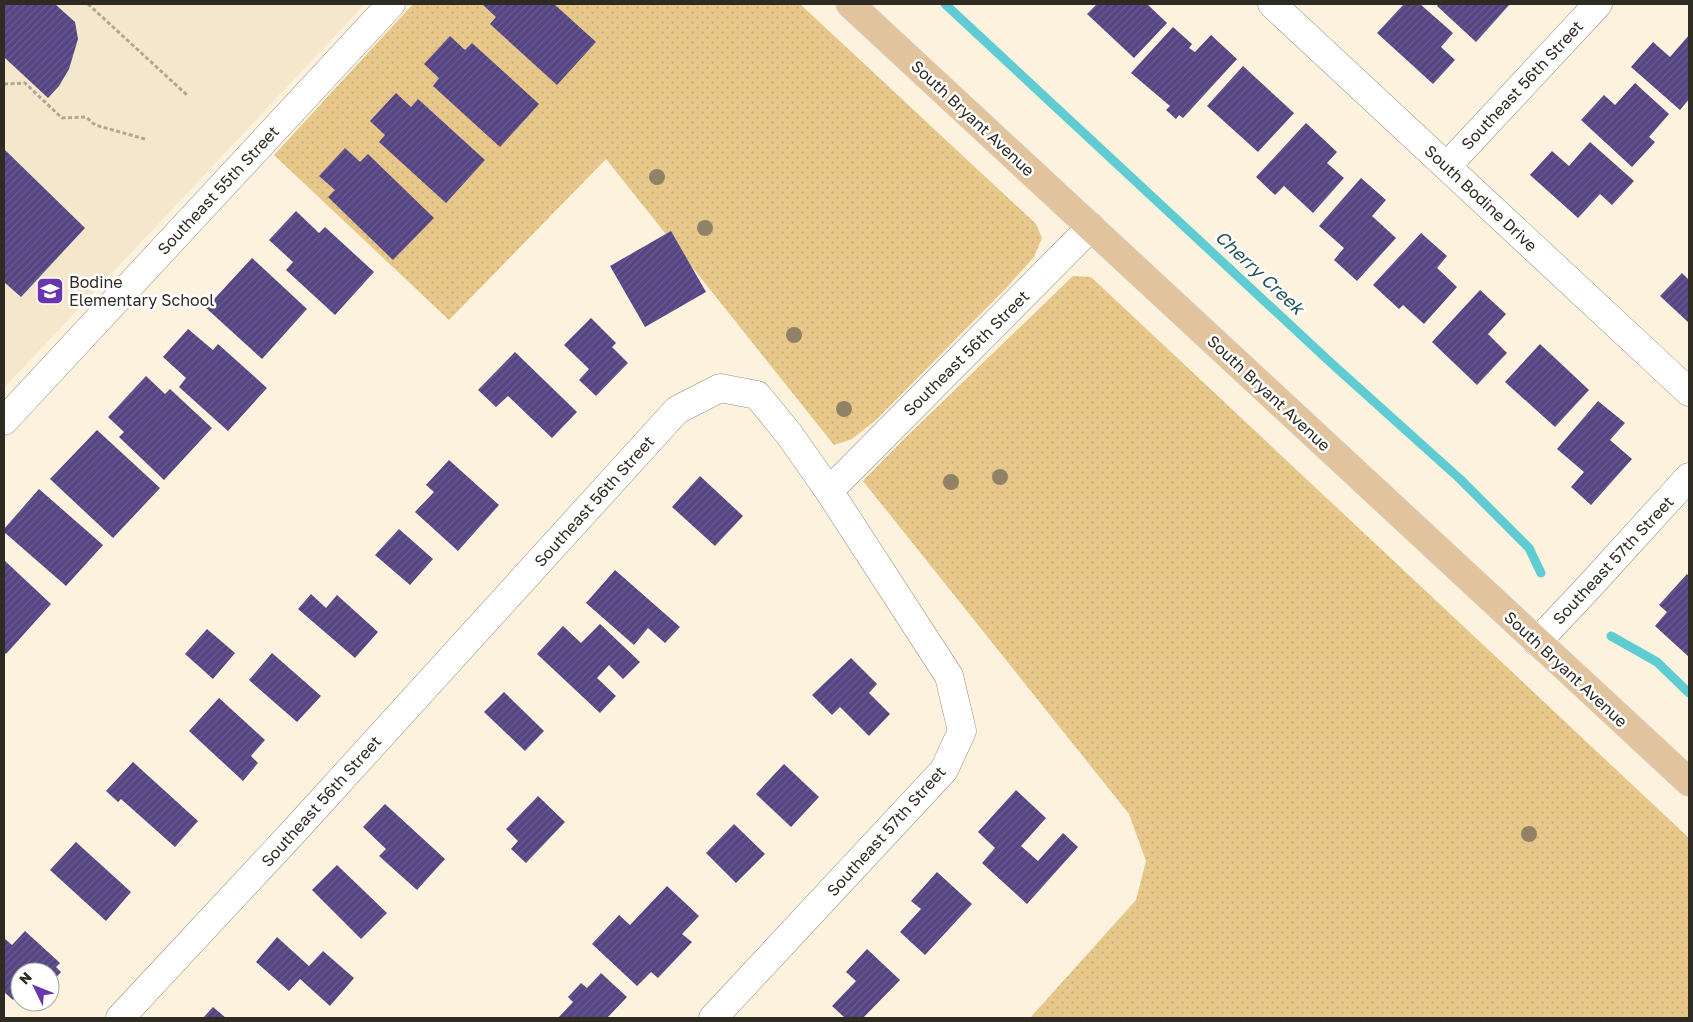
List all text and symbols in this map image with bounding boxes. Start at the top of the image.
street label: Southeast 56th Street [1457,16,1587,154]
street label: South Bryant Avenue [907,56,1039,180]
street label: Southeast 55th Street [153,121,283,259]
street label: South Bodine Drive [1420,141,1542,255]
water label: Cherry Creek [1211,225,1310,320]
place label: Bodine Elementary School [69,272,214,310]
school or university icon: Bodine Elementary School [35,276,65,306]
street label: Southeast 56th Street [899,286,1033,420]
street label: South Bryant Avenue [1203,331,1335,455]
street label: Southeast 56th Street [530,431,658,571]
street label: Southeast 57th Street [1548,492,1678,628]
street label: South Bryant Avenue [1500,607,1632,731]
street label: Southeast 56th Street [257,731,385,871]
street label: Southeast 57th Street [822,762,950,900]
north arrow [10,962,60,1012]
text: N [15,968,35,987]

